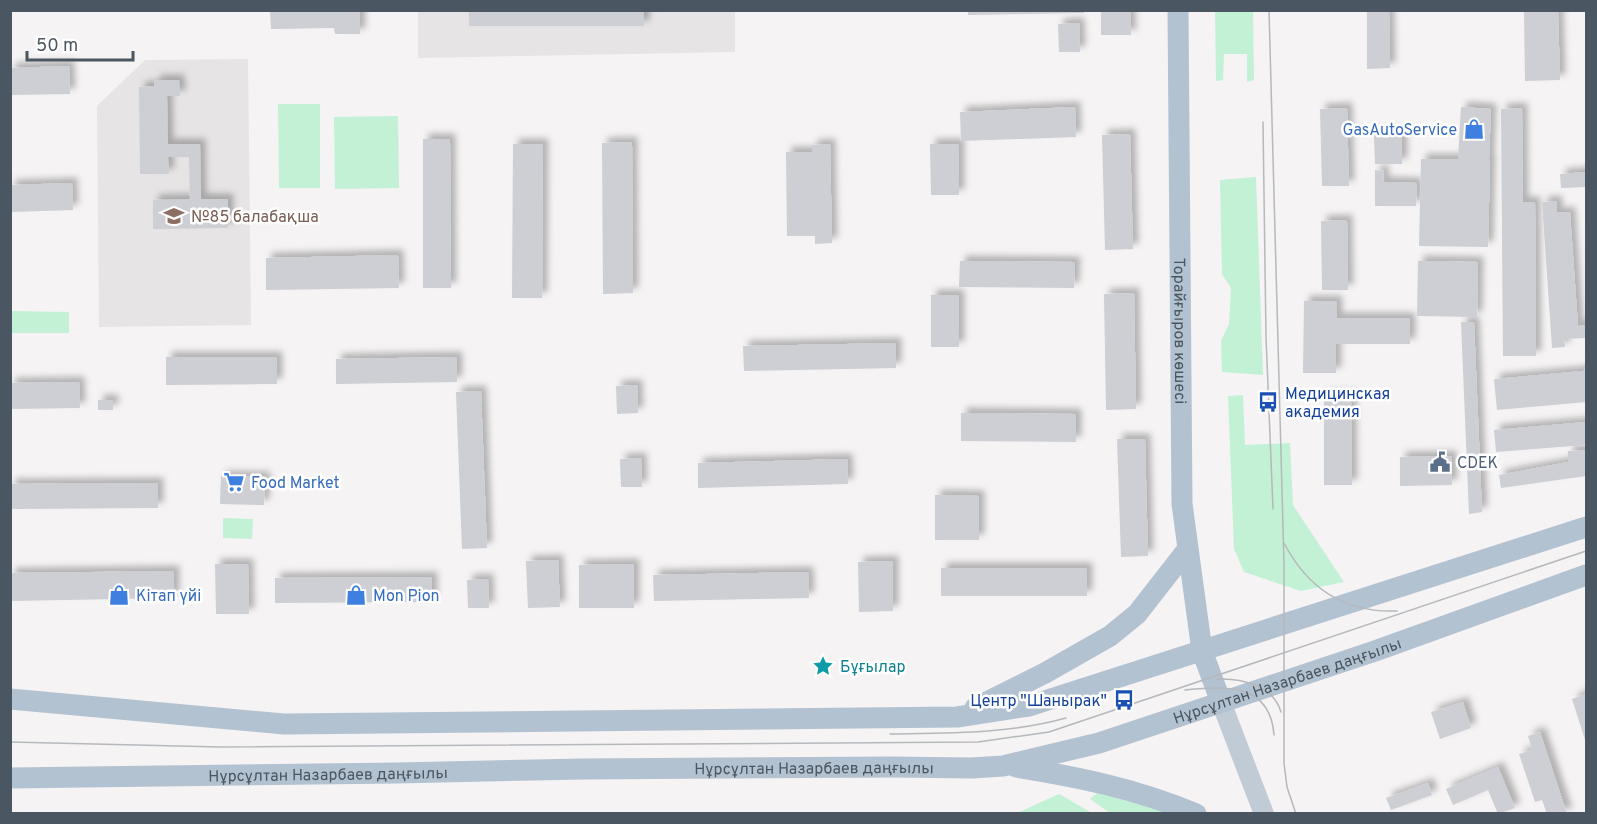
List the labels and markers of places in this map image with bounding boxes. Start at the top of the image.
shop icon: GasAutoService [1462,117,1486,141]
place label: GasAutoService [1342,121,1457,141]
school or university icon: №85 балабақша [162,204,186,228]
place label: №85 балабақша [191,208,319,228]
place label: Медицинская академия [1285,385,1390,423]
bus stop icon: Медицинская академия [1256,390,1280,414]
public building icon: CDEK [1428,450,1452,474]
place label: CDEK [1457,454,1498,474]
supermarket icon: Food Market [222,470,246,494]
place label: Food Market [251,474,340,494]
shop icon: Кітап үйі [107,583,131,607]
shop icon: Mon Pion [344,583,368,607]
place label: Кітап үйі [136,587,201,607]
place label: Mon Pion [373,587,440,607]
place icon: Бұғылар [811,654,835,678]
place label: Бұғылар [840,658,906,678]
bus stop icon: Центр "Шанырак" [1112,688,1136,712]
place label: Центр "Шанырак" [970,692,1107,712]

